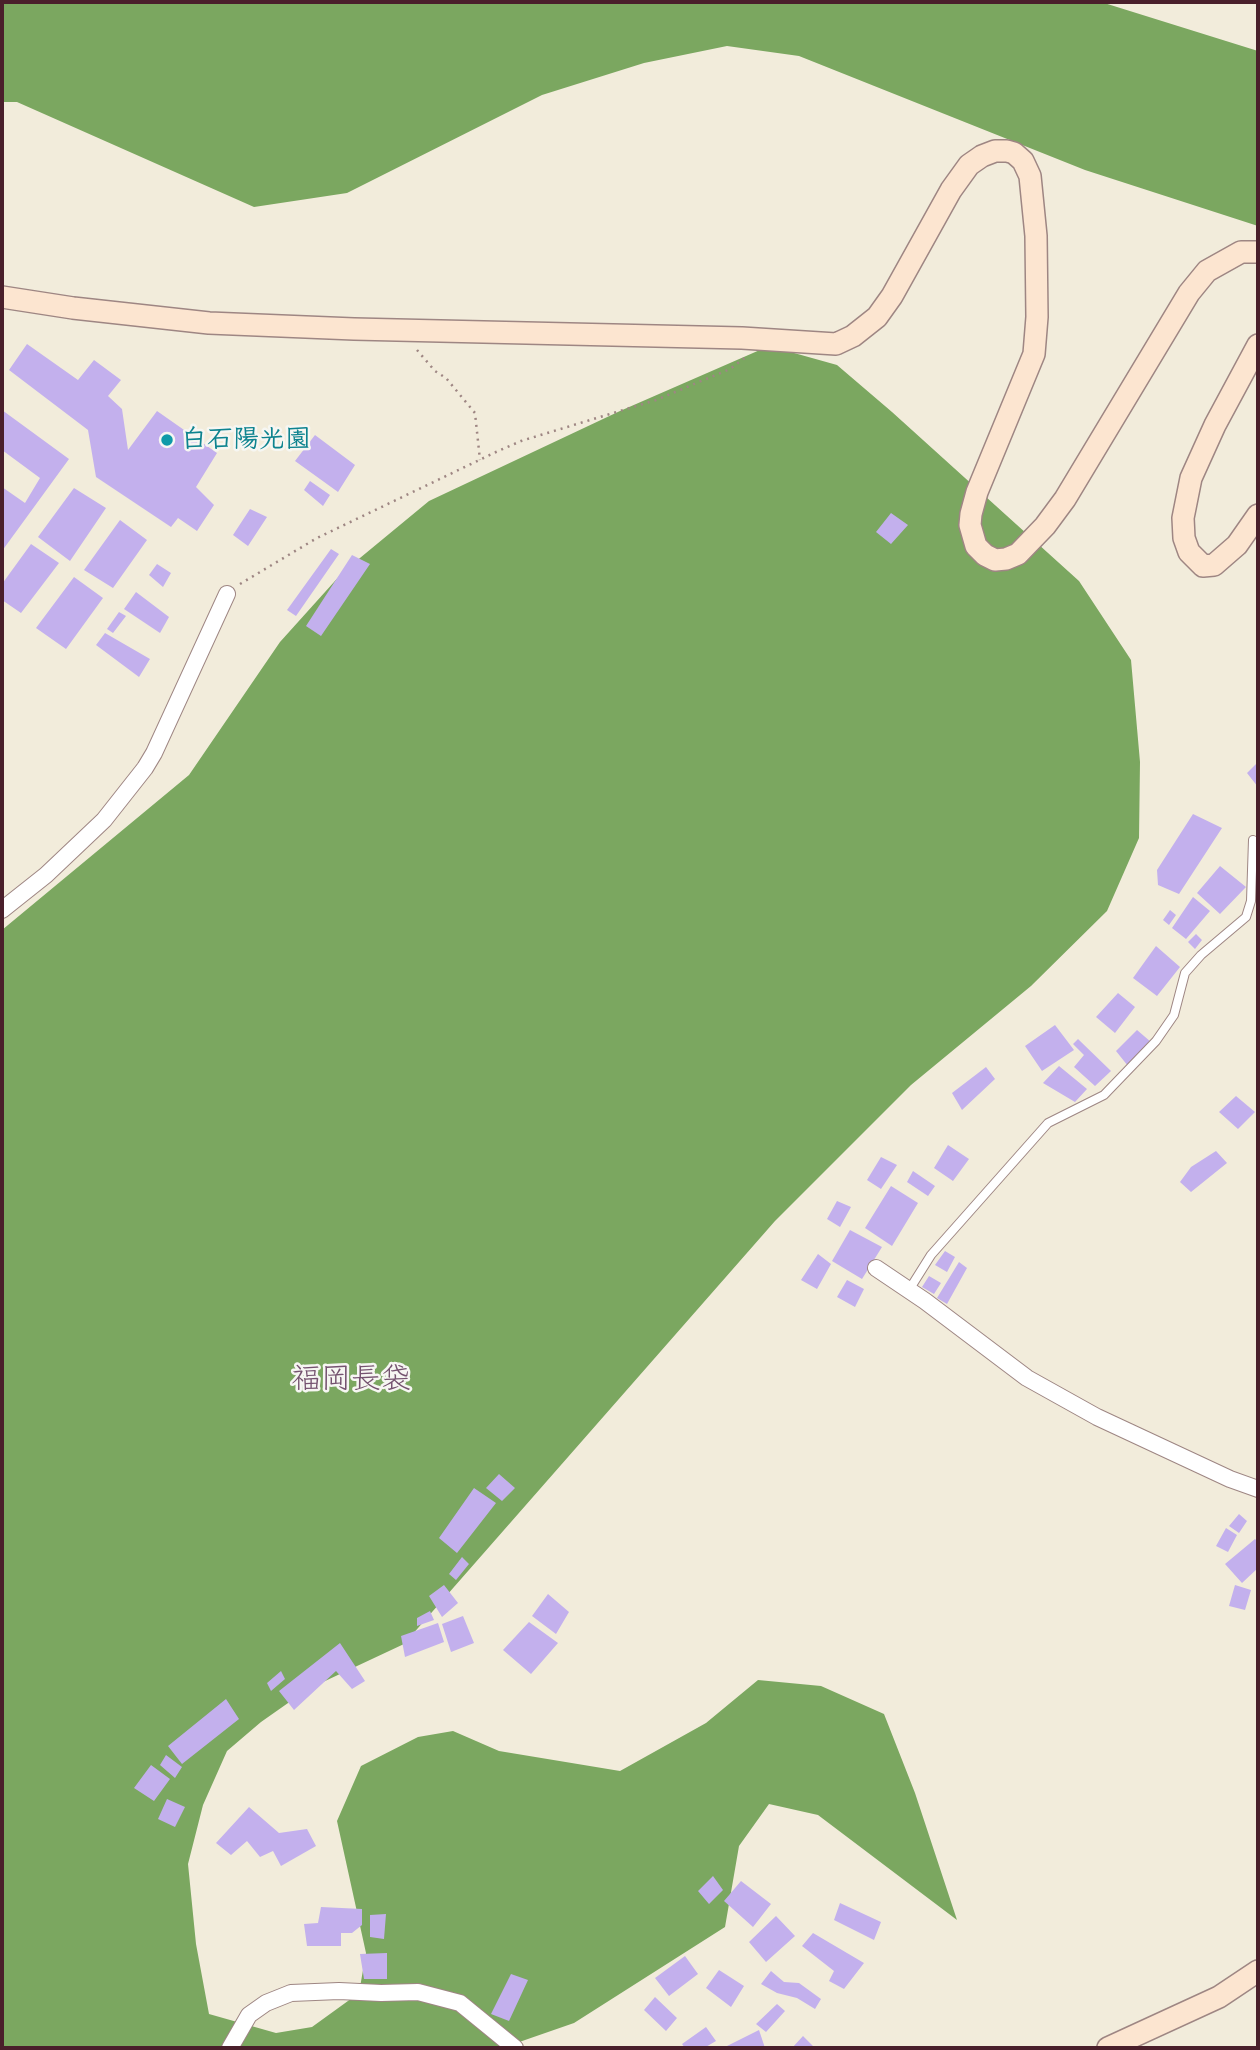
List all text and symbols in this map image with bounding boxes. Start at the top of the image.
place label: 白石陽光園 [181,424,311,456]
marker: 白石陽光園 [159,432,175,448]
district label: 福岡長袋 [291,1362,411,1398]

